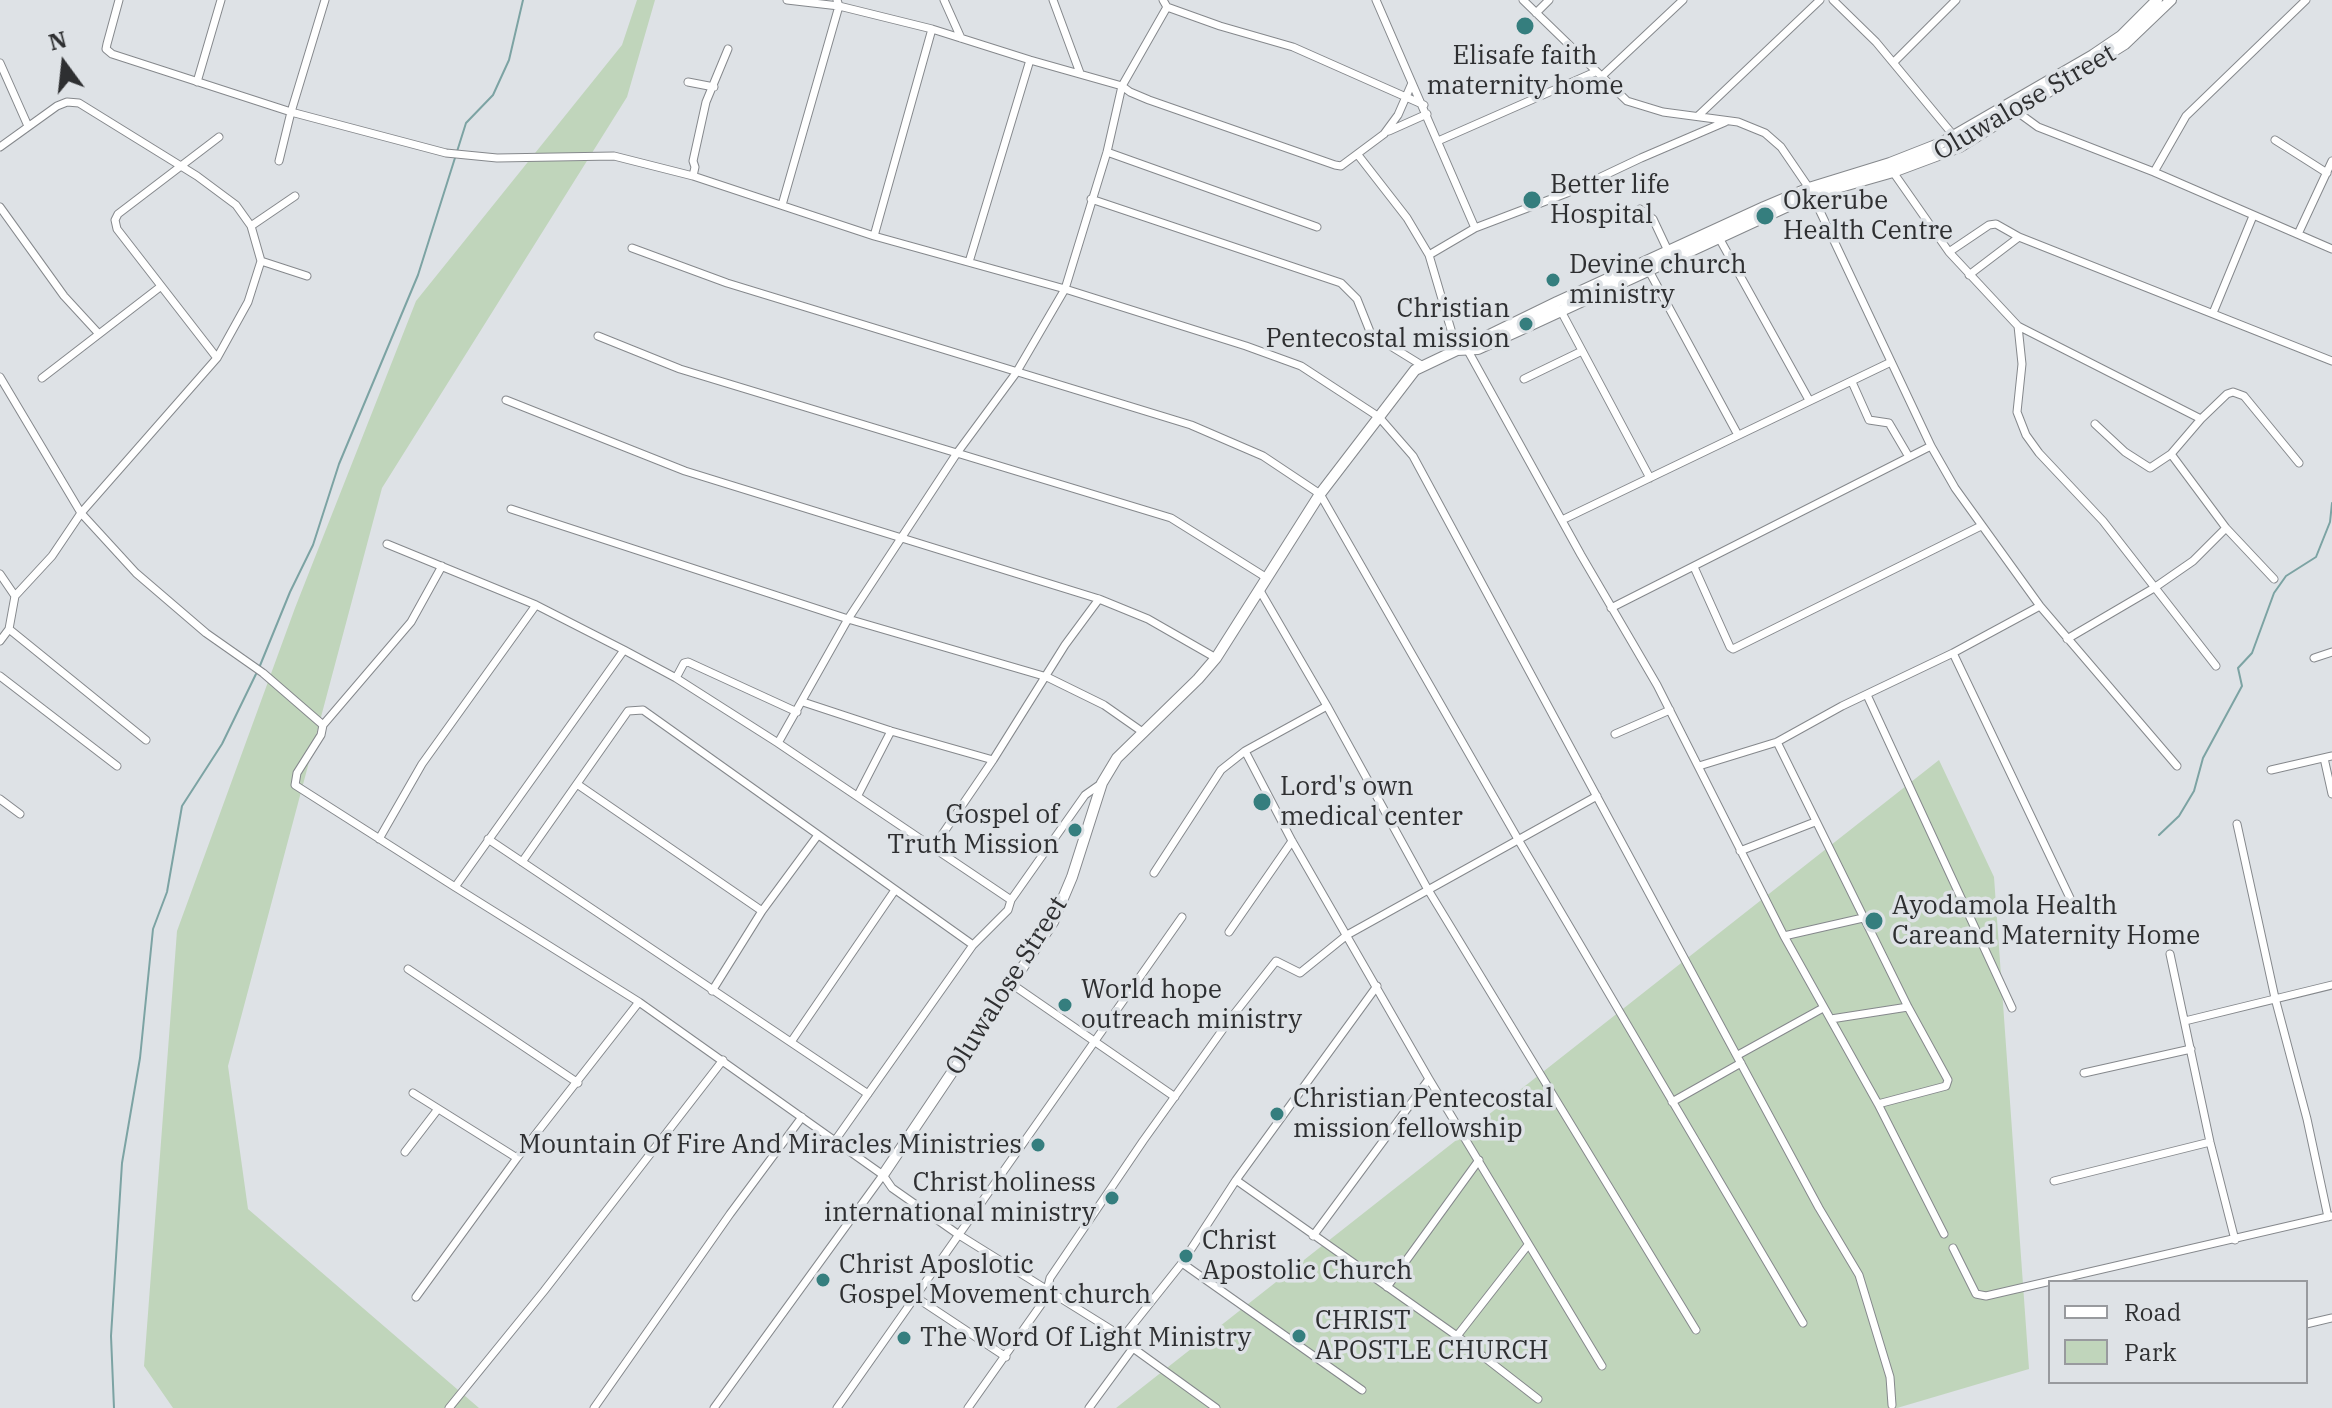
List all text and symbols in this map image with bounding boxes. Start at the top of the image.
marker: Elisafe faith maternity home [1514,15,1536,37]
north arrow [24,24,104,104]
text: N [45,24,70,57]
street label: Oluwalose Street [1928,38,2122,168]
place label: Elisafe faith maternity home [1427,40,1623,102]
place label: Better life Hospital [1550,169,1670,230]
place label: Okerube Health Centre [1783,185,1953,246]
marker: Better life Hospital [1521,189,1543,211]
marker: Okerube Health Centre [1754,205,1776,227]
place label: Devine church ministry [1569,249,1747,310]
marker: Devine church ministry [1544,271,1562,289]
place label: Christian Pentecostal mission [1265,293,1510,354]
marker: Christian Pentecostal mission [1517,315,1535,333]
place label: Lord's own medical center [1280,771,1463,832]
marker: Lord's own medical center [1251,791,1273,813]
place label: Gospel of Truth Mission [887,799,1059,860]
marker: Gospel of Truth Mission [1066,821,1084,839]
place label: Ayodamola Health Careand Maternity Home [1892,890,2200,952]
street label: Oluwalose Street [939,891,1075,1081]
marker: Ayodamola Health Careand Maternity Home [1863,910,1885,932]
place label: World hope outreach ministry [1081,974,1302,1036]
marker: World hope outreach ministry [1056,996,1074,1014]
place label: Christian Pentecostal mission fellowship [1293,1083,1553,1144]
marker: Christian Pentecostal mission fellowship [1268,1105,1286,1123]
place label: Mountain Of Fire And Miracles Ministries [518,1129,1022,1161]
marker: Mountain Of Fire And Miracles Ministries [1029,1136,1047,1154]
place label: Christ holiness international ministry [824,1167,1096,1228]
marker: Christ holiness international ministry [1103,1189,1121,1207]
place label: Christ Apostolic Church [1202,1225,1413,1286]
marker: Christ Apostolic Church [1177,1247,1195,1265]
place label: Christ Aposlotic Gospel Movement church [839,1249,1151,1310]
marker: Christ Aposlotic Gospel Movement church [814,1271,832,1289]
legend [2048,1280,2308,1384]
text: Road [2124,1296,2181,1328]
place label: CHRIST APOSTLE CHURCH [1315,1305,1549,1366]
place label: The Word Of Light Ministry [920,1322,1251,1354]
marker: CHRIST APOSTLE CHURCH [1290,1327,1308,1345]
marker: The Word Of Light Ministry [895,1329,913,1347]
text: Park [2124,1336,2176,1368]

